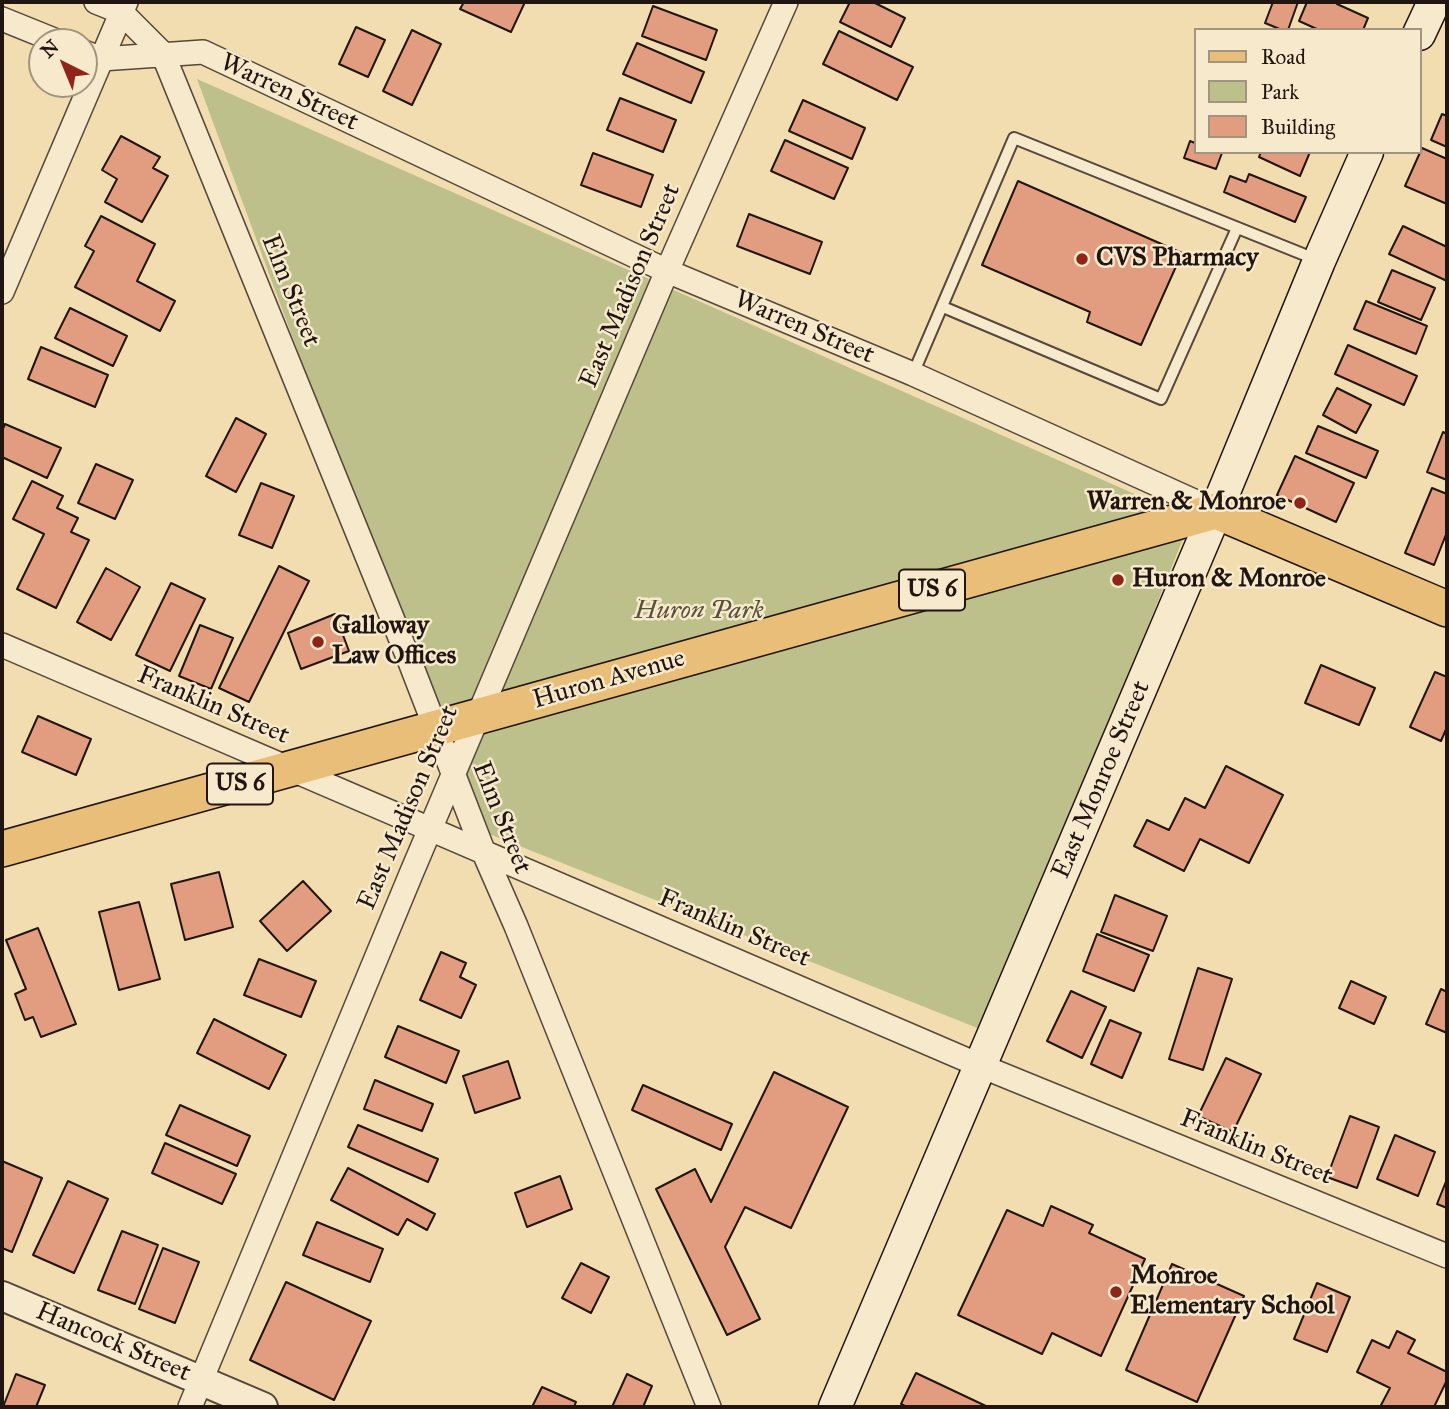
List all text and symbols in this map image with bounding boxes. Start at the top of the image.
north arrow [28,28,98,98]
legend [1194,28,1421,154]
text: N [36,35,63,63]
text: Road [1261,44,1306,70]
street label: Warren Street [215,47,363,139]
text: Park [1261,79,1299,105]
text: Building [1261,114,1335,140]
street label: East Madison Street [574,179,688,393]
street label: Elm Street [253,231,327,351]
place label: CVS Pharmacy [1096,243,1258,275]
marker: CVS Pharmacy [1074,251,1090,267]
street label: Warren Street [729,285,879,371]
place label: Warren & Monroe [1087,487,1286,519]
marker: Warren & Monroe [1292,495,1308,511]
place label: Huron & Monroe [1132,564,1326,596]
road number: US 6 [899,570,965,610]
marker: Huron & Monroe [1110,572,1126,588]
park label: Huron Park [634,596,764,628]
place label: Galloway Law Offices [332,611,456,672]
marker: Galloway Law Offices [310,634,326,650]
street label: Huron Avenue [529,643,689,717]
street label: Franklin Street [132,660,294,752]
street label: East Monroe Street [1046,676,1158,884]
street label: East Madison Street [352,701,466,915]
street label: Elm Street [464,758,538,878]
road number: US 6 [207,764,273,804]
street label: Franklin Street [653,883,815,975]
street label: Franklin Street [1175,1103,1337,1193]
place label: Monroe Elementary School [1130,1261,1334,1322]
marker: Monroe Elementary School [1108,1284,1124,1300]
street label: Hancock Street [31,1296,195,1390]

